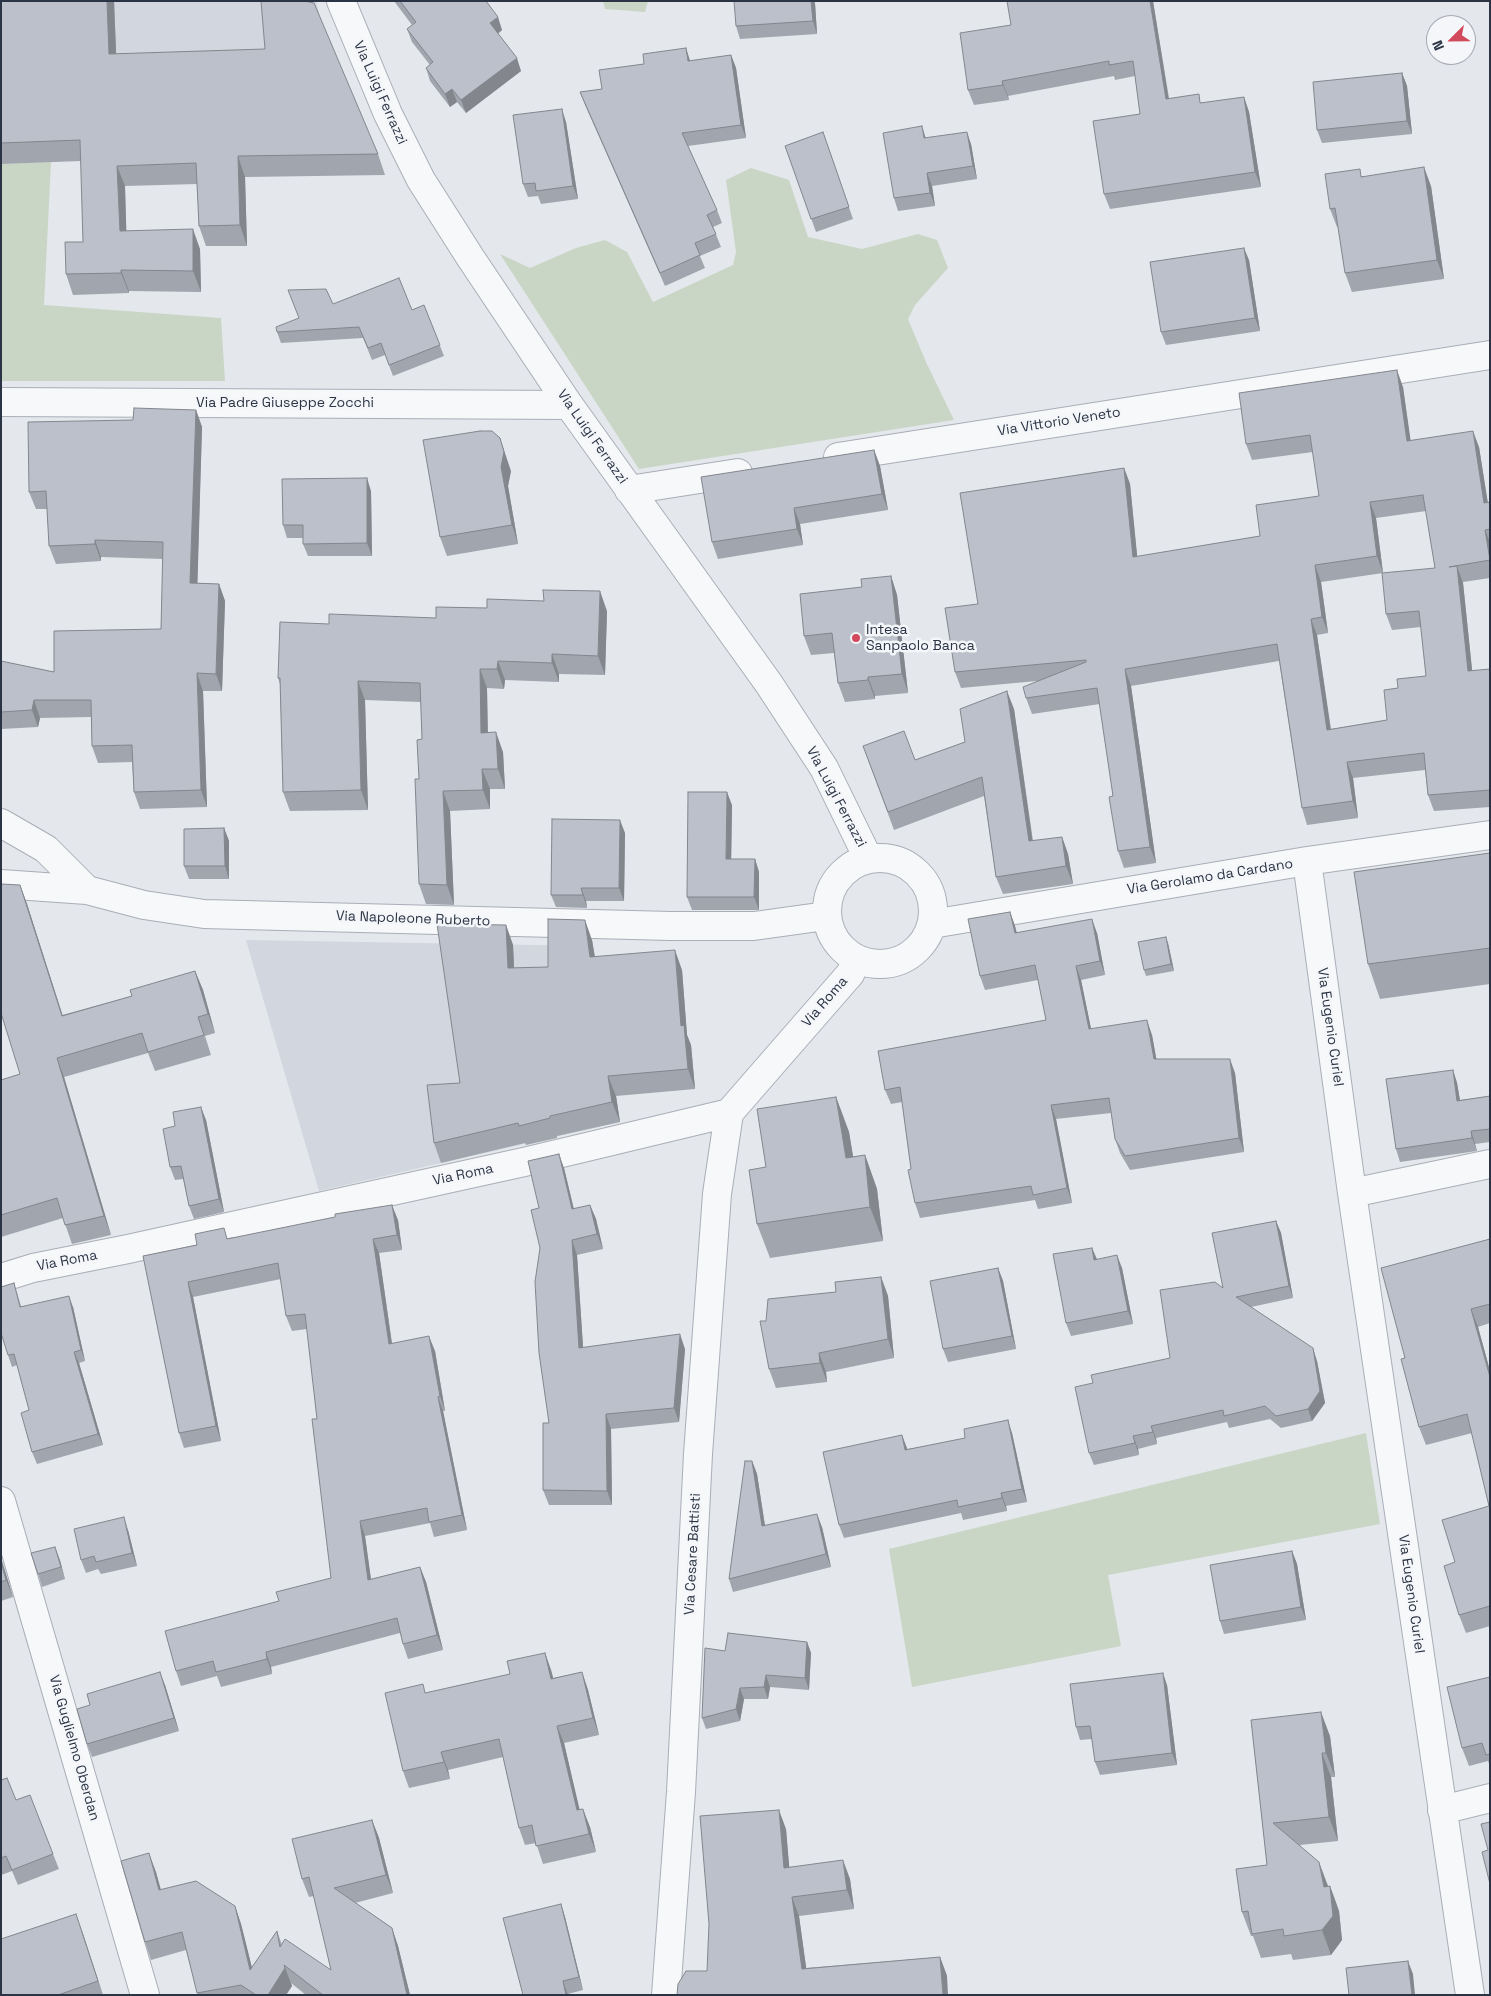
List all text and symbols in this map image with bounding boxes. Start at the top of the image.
north arrow [1426,15,1476,65]
text: N [1428,38,1448,53]
street label: Via Luigi Ferrazzi [350,39,410,147]
street label: Via Luigi Ferrazzi [553,387,631,487]
street label: Via Padre Giuseppe Zocchi [196,395,374,411]
street label: Via Vittorio Veneto [996,404,1122,440]
place label: Intesa Sanpaolo Banca [866,622,975,654]
marker: Intesa Sanpaolo Banca [850,632,862,644]
street label: Via Luigi Ferrazzi [802,744,870,850]
street label: Via Gerolamo da Cardano [1126,856,1294,898]
street label: Via Napoleone Ruberto [336,908,490,930]
street label: Via Eugenio Curiel [1313,967,1347,1087]
street label: Via Roma [799,973,851,1031]
street label: Via Roma [431,1160,495,1190]
street label: Via Roma [35,1247,99,1275]
street label: Via Cesare Battisti [681,1493,705,1615]
street label: Via Eugenio Curiel [1394,1534,1428,1654]
street label: Via Guglielmo Oberdan [45,1673,103,1823]

